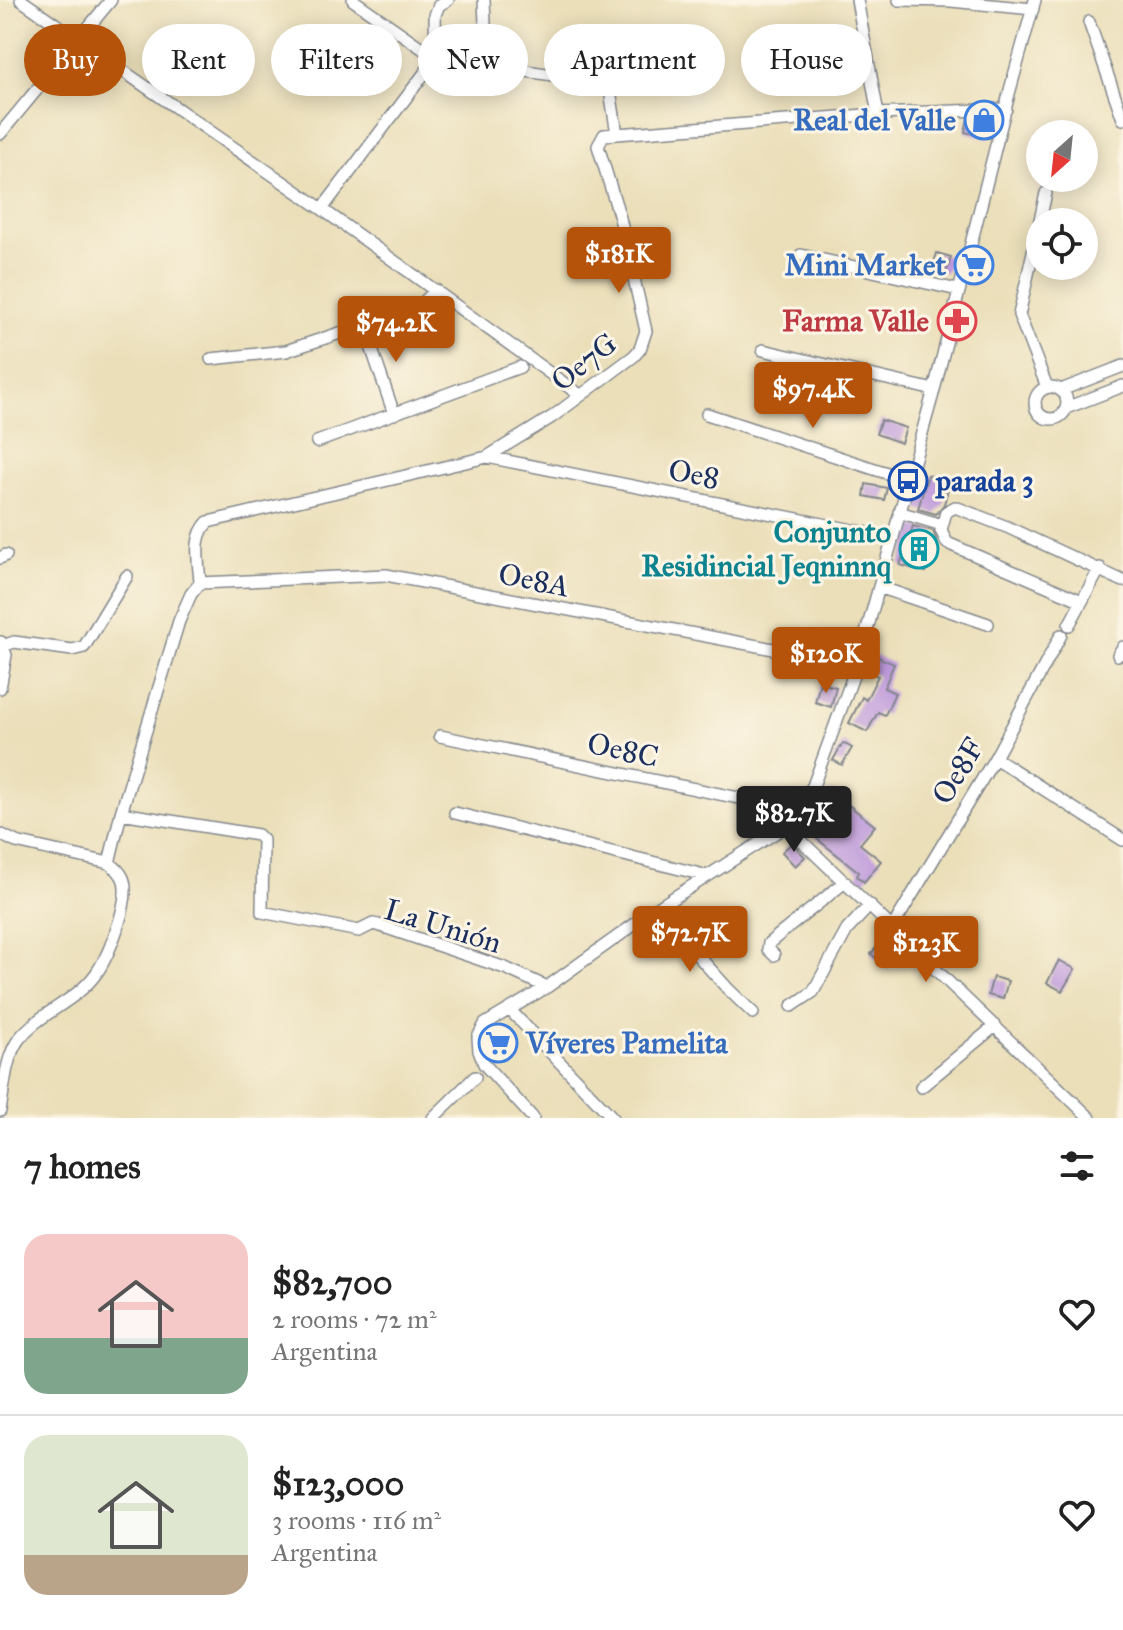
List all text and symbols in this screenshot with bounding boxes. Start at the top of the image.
chip: Buy [24,24,126,96]
chip: Rent [142,24,255,96]
chip: Filters [271,24,402,96]
chip: New [418,24,528,96]
chip: Apartment [544,24,725,96]
chip: House [741,24,872,96]
shop icon: Real del Valle [963,99,1005,141]
place label: Real del Valle [793,102,956,138]
north arrow [1026,120,1098,192]
map controls [1026,120,1098,280]
button: locate [1026,208,1098,280]
pin: $181K [563,227,675,295]
text: $181K [585,237,653,269]
supermarket icon: Mini Market [953,244,995,286]
place label: Mini Market [784,247,946,283]
pin: $74.2K [331,296,461,364]
pharmacy icon: Farma Valle [936,300,978,342]
place label: Farma Valle [782,303,930,339]
text: $74.2K [356,306,436,338]
street label: Oe7G [544,325,624,399]
pin: $97.4K [748,362,878,430]
text: $97.4K [772,372,854,404]
street label: Oe8 [665,451,723,497]
bus stop icon: parada 3 [887,460,929,502]
place label: parada 3 [935,463,1034,499]
place label: Conjunto Residincial Jeqninnq [641,514,893,585]
building icon: Conjunto Residincial Jeqninnq [898,528,940,570]
street label: Oe8A [495,556,573,604]
pin: $120K [770,627,882,695]
text: $120K [790,637,862,669]
street label: Oe8C [584,725,662,775]
street label: Oe8F [924,731,992,811]
pin: $82.7K [729,786,859,854]
text: $82.7K [755,796,833,828]
street label: La Unión [380,891,506,961]
pin: $72.7K [625,906,755,974]
text: $72.7K [651,916,730,948]
pin: $123K [870,916,982,984]
text: $123K [892,926,960,958]
supermarket icon: Víveres Pamelita [477,1022,519,1064]
place label: Víveres Pamelita [525,1025,729,1061]
icon: filters [1055,1144,1099,1188]
text: 7 homes [24,1146,141,1187]
text: $82,700 [272,1262,393,1303]
icon: home [88,1266,184,1362]
icon: heart [1055,1292,1099,1336]
text: 2 rooms · 72 m² [272,1303,436,1335]
text: Argentina [272,1335,378,1367]
text: $123,000 [272,1463,404,1504]
icon: home [88,1467,184,1563]
icon: heart [1055,1493,1099,1537]
text: 3 rooms · 116 m² [272,1504,441,1536]
text: Argentina [272,1536,378,1568]

